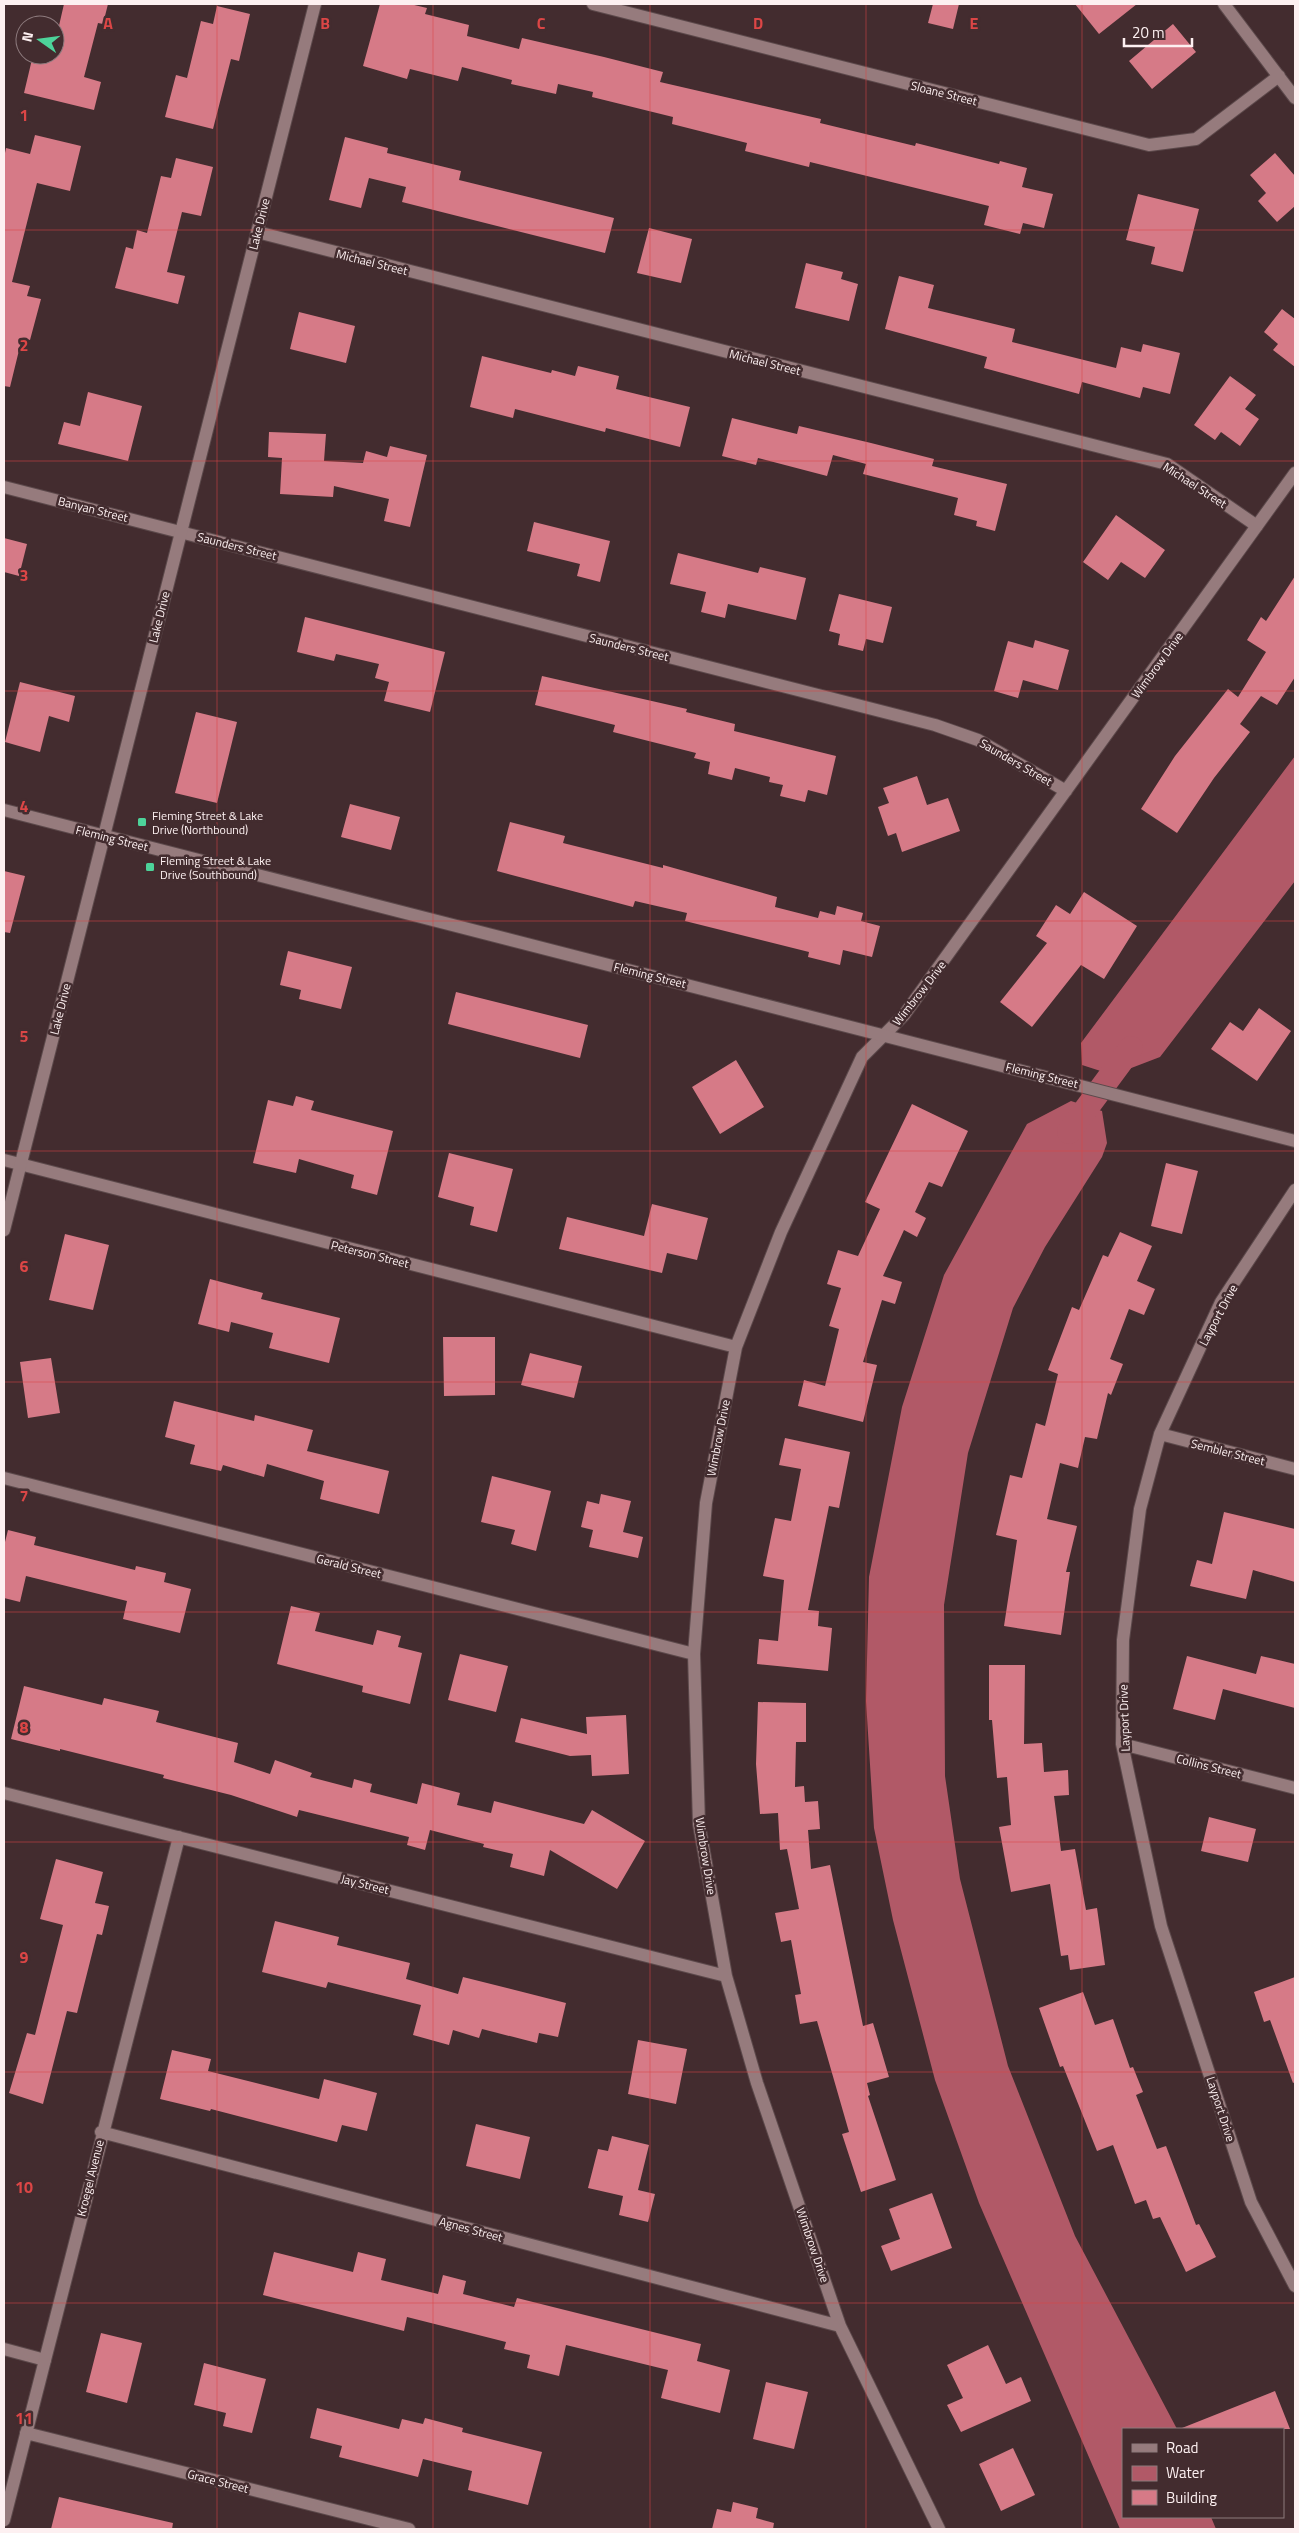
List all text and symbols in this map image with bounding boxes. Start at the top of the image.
text: A [103,11,113,35]
text: B [320,11,330,35]
text: C [537,11,546,35]
text: D [753,11,763,35]
text: E [970,11,979,35]
north arrow [15,15,65,65]
scale bar [1124,15,1192,47]
text: 20 m [1132,21,1165,44]
text: N [16,29,38,44]
street label: Sloane Street [909,76,980,111]
text: 1 [20,103,28,127]
street label: Lake Drive [243,196,275,252]
street label: Michael Street [334,244,410,280]
text: 2 [20,333,28,357]
street label: Michael Street [727,344,803,380]
street label: Michael Street [1159,457,1231,513]
street label: Banyan Street [56,491,131,527]
street label: Saunders Street [195,527,279,565]
text: 3 [20,563,28,587]
street label: Lake Drive [143,589,175,645]
street label: Saunders Street [587,628,671,666]
street label: Wimbrow Drive [1126,628,1188,702]
street label: Saunders Street [976,734,1057,791]
text: 4 [20,794,29,818]
place label: Fleming Street & Lake Drive (Northbound) [152,806,263,839]
marker: Fleming Street & Lake Drive (Northbound) [136,816,148,828]
street label: Fleming Street [74,820,151,856]
place label: Fleming Street & Lake Drive (Southbound) [160,851,271,884]
marker: Fleming Street & Lake Drive (Southbound) [144,861,156,873]
street label: Wimbrow Drive [888,956,950,1030]
street label: Fleming Street [612,957,689,993]
street label: Lake Drive [44,981,76,1037]
text: 5 [20,1024,29,1048]
street label: Fleming Street [1004,1057,1081,1093]
street label: Peterson Street [329,1235,412,1273]
text: 6 [20,1254,29,1278]
street label: Layport Drive [1194,1281,1242,1349]
street label: Wimbrow Drive [701,1398,735,1478]
street label: Sembler Street [1189,1434,1268,1471]
text: 7 [20,1484,28,1508]
street label: Gerald Street [315,1549,384,1583]
street label: Layport Drive [1113,1684,1135,1752]
text: 8 [20,1715,29,1739]
street label: Collins Street [1174,1749,1244,1783]
street label: Wimbrow Drive [691,1816,721,1896]
street label: Jay Street [339,1869,392,1899]
text: 9 [20,1945,29,1969]
street label: Layport Drive [1202,2074,1240,2144]
street label: Kroegel Avenue [71,2138,109,2218]
text: 10 [15,2175,33,2199]
street label: Wimbrow Drive [791,2205,835,2285]
street label: Agnes Street [437,2211,506,2247]
text: 11 [15,2406,33,2430]
legend [1122,2428,1284,2518]
text: Road [1166,2436,1198,2459]
text: Water [1166,2461,1205,2484]
street label: Grace Street [185,2464,251,2498]
text: Building [1166,2486,1217,2509]

